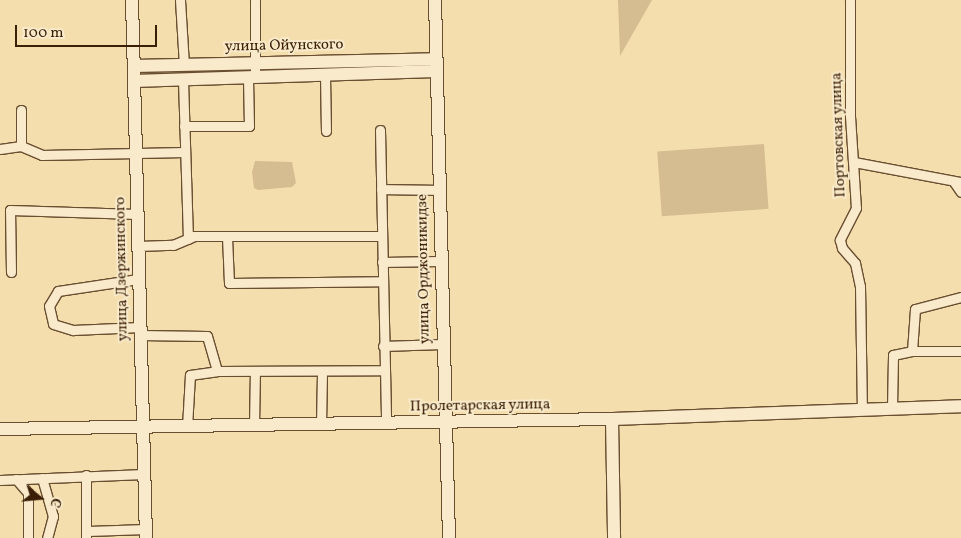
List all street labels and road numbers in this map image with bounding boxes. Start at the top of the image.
street label: улица Ойунского [224,36,344,56]
street label: Портовская улица [828,72,850,198]
street label: улица Орджоникидзе [414,194,434,344]
street label: улица Дзержинского [112,197,132,341]
street label: Пролетарская улица [409,396,551,416]

